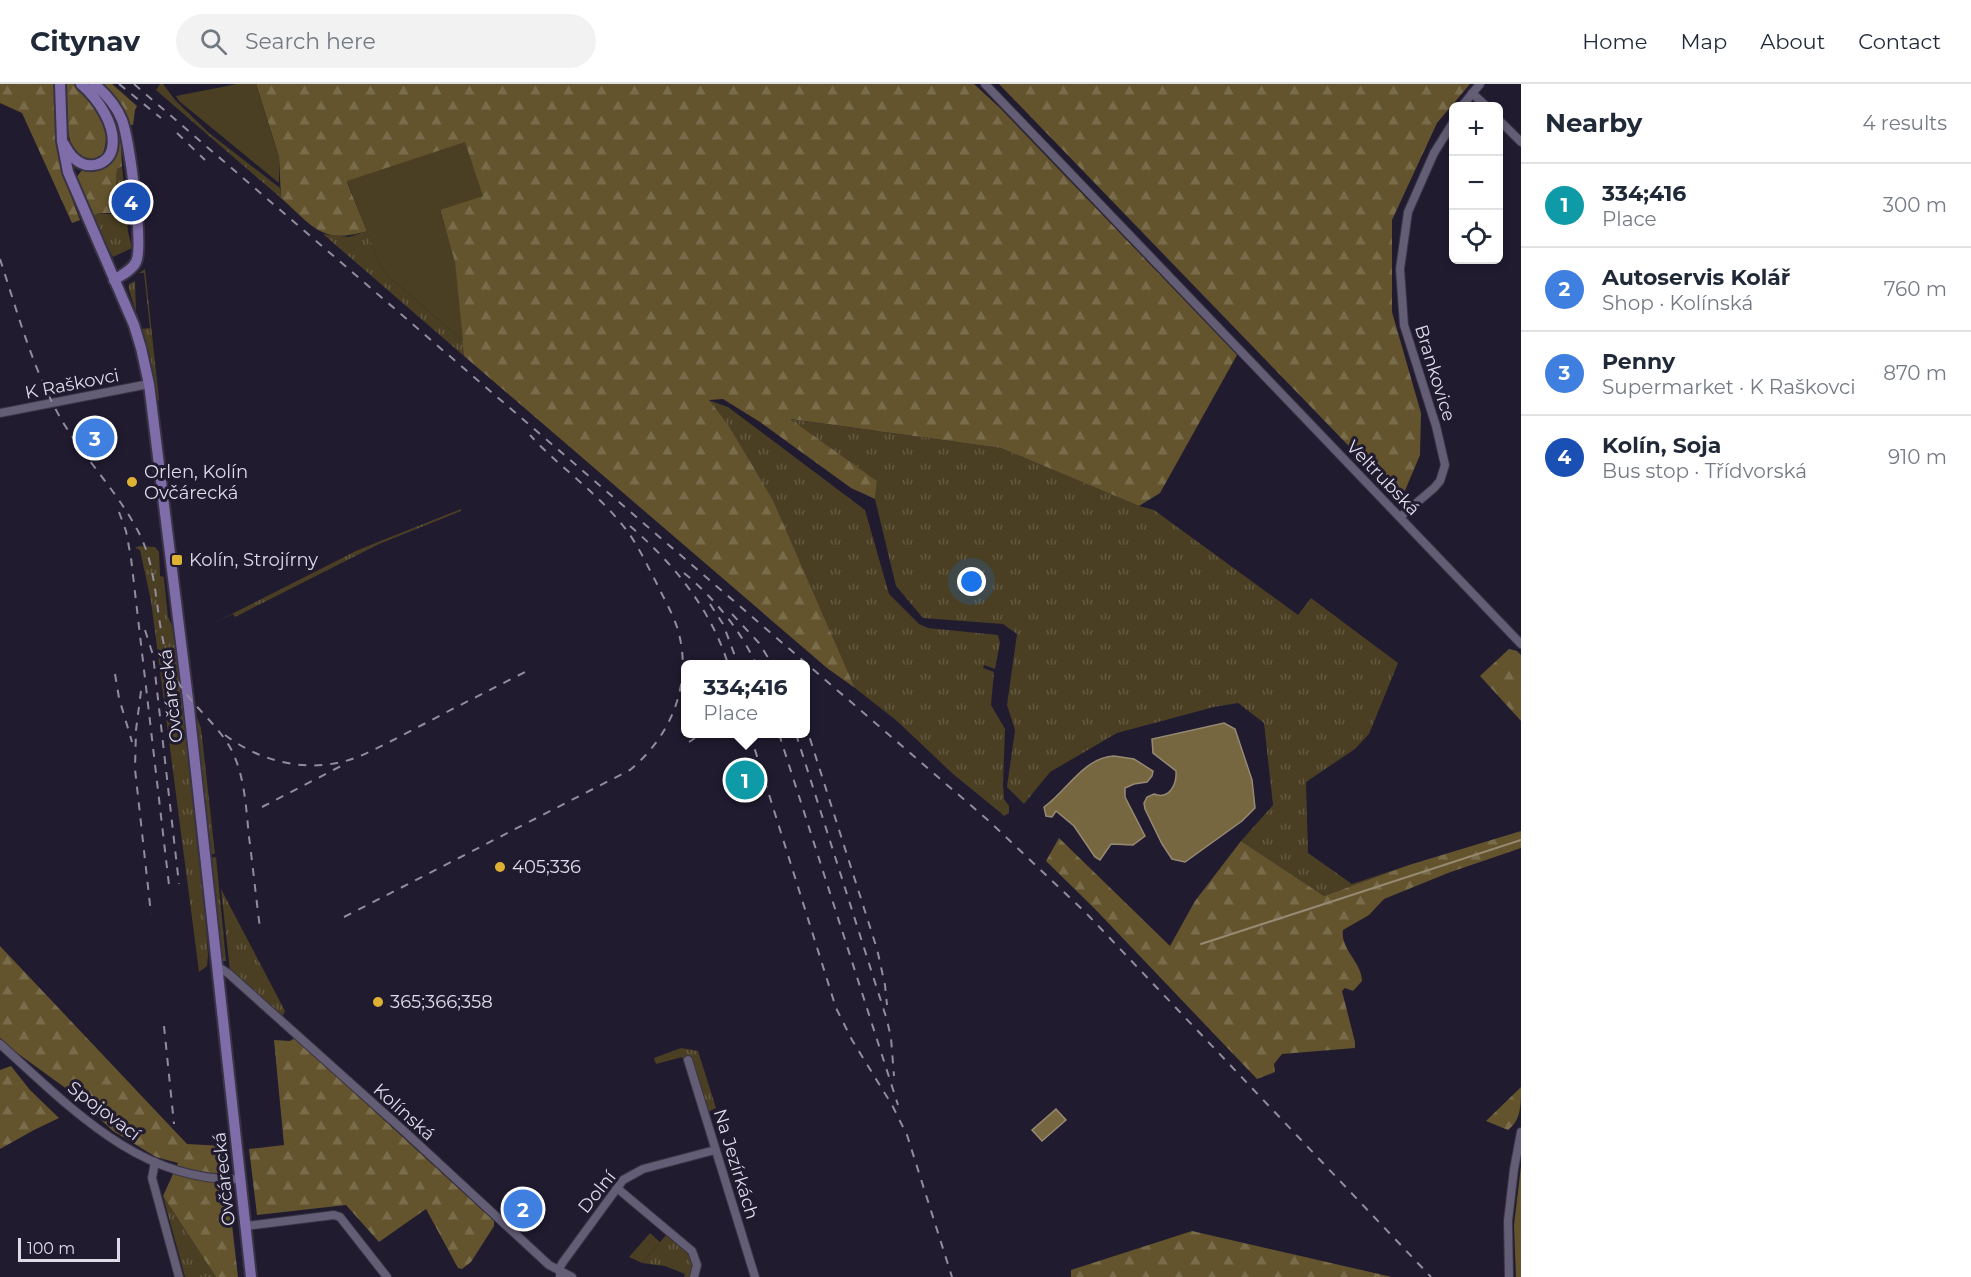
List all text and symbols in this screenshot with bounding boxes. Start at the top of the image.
search box [176,14,596,68]
text: Citynav [30,24,140,58]
icon: search [197,25,230,58]
text: Search here [245,28,376,55]
text: Home [1582,29,1647,54]
text: Map [1680,29,1727,54]
text: About [1760,29,1825,54]
text: Contact [1858,29,1941,54]
map controls [1449,102,1503,264]
button: + [1449,102,1503,156]
text: Nearby [1545,107,1642,139]
text: 4 results [1862,111,1947,135]
button: − [1449,156,1503,210]
pin: 4 [112,180,150,224]
text: 334;416 [1602,180,1686,207]
text: 1 [1561,193,1568,217]
text: 300 m [1883,193,1947,217]
text: Place [1602,207,1657,231]
button: locate [1449,210,1503,264]
text: Autoservis Kolář [1602,264,1790,291]
text: 2 [1559,277,1570,301]
text: 760 m [1884,277,1947,301]
text: Shop · Kolínská [1602,291,1753,315]
street label: Brankovice [1410,322,1460,424]
text: Penny [1602,348,1675,375]
text: 3 [1559,361,1570,385]
text: 870 m [1883,361,1947,385]
street label: K Raškovci [23,364,121,404]
text: Supermarket · K Raškovci [1602,375,1856,399]
pin: 3 [76,416,115,460]
text: Kolín, Soja [1602,432,1721,459]
street label: Veltrubská [1342,436,1424,520]
text: 4 [1558,445,1571,469]
text: 910 m [1888,445,1947,469]
text: Bus stop · Třídvorská [1602,459,1807,483]
place label: Orlen, Kolín Ovčárecká [144,461,248,504]
marker: Orlen, Kolín Ovčárecká [125,475,139,489]
place label: Kolín, Strojírny [189,549,318,571]
marker: Kolín, Strojírny [170,553,184,567]
your location [957,567,986,596]
street label: Ovčárecká [154,648,188,744]
popup [681,660,810,738]
text: 334;416 [703,674,788,701]
text: Place [703,701,758,725]
pin: 1 [726,758,764,802]
place label: 405;336 [512,856,581,878]
marker: 405;336 [493,860,507,874]
place label: 365;366;358 [390,991,493,1013]
marker: 365;366;358 [371,995,385,1009]
street label: Spojovací [63,1077,146,1146]
street label: Kolínská [369,1079,439,1145]
street label: Na Jezírkách [709,1106,763,1222]
street label: Ovčárecká [208,1131,240,1227]
street label: Dolní [573,1166,621,1218]
pin: 2 [504,1186,542,1232]
scale bar [18,1235,120,1262]
text: 100 m [27,1239,75,1258]

